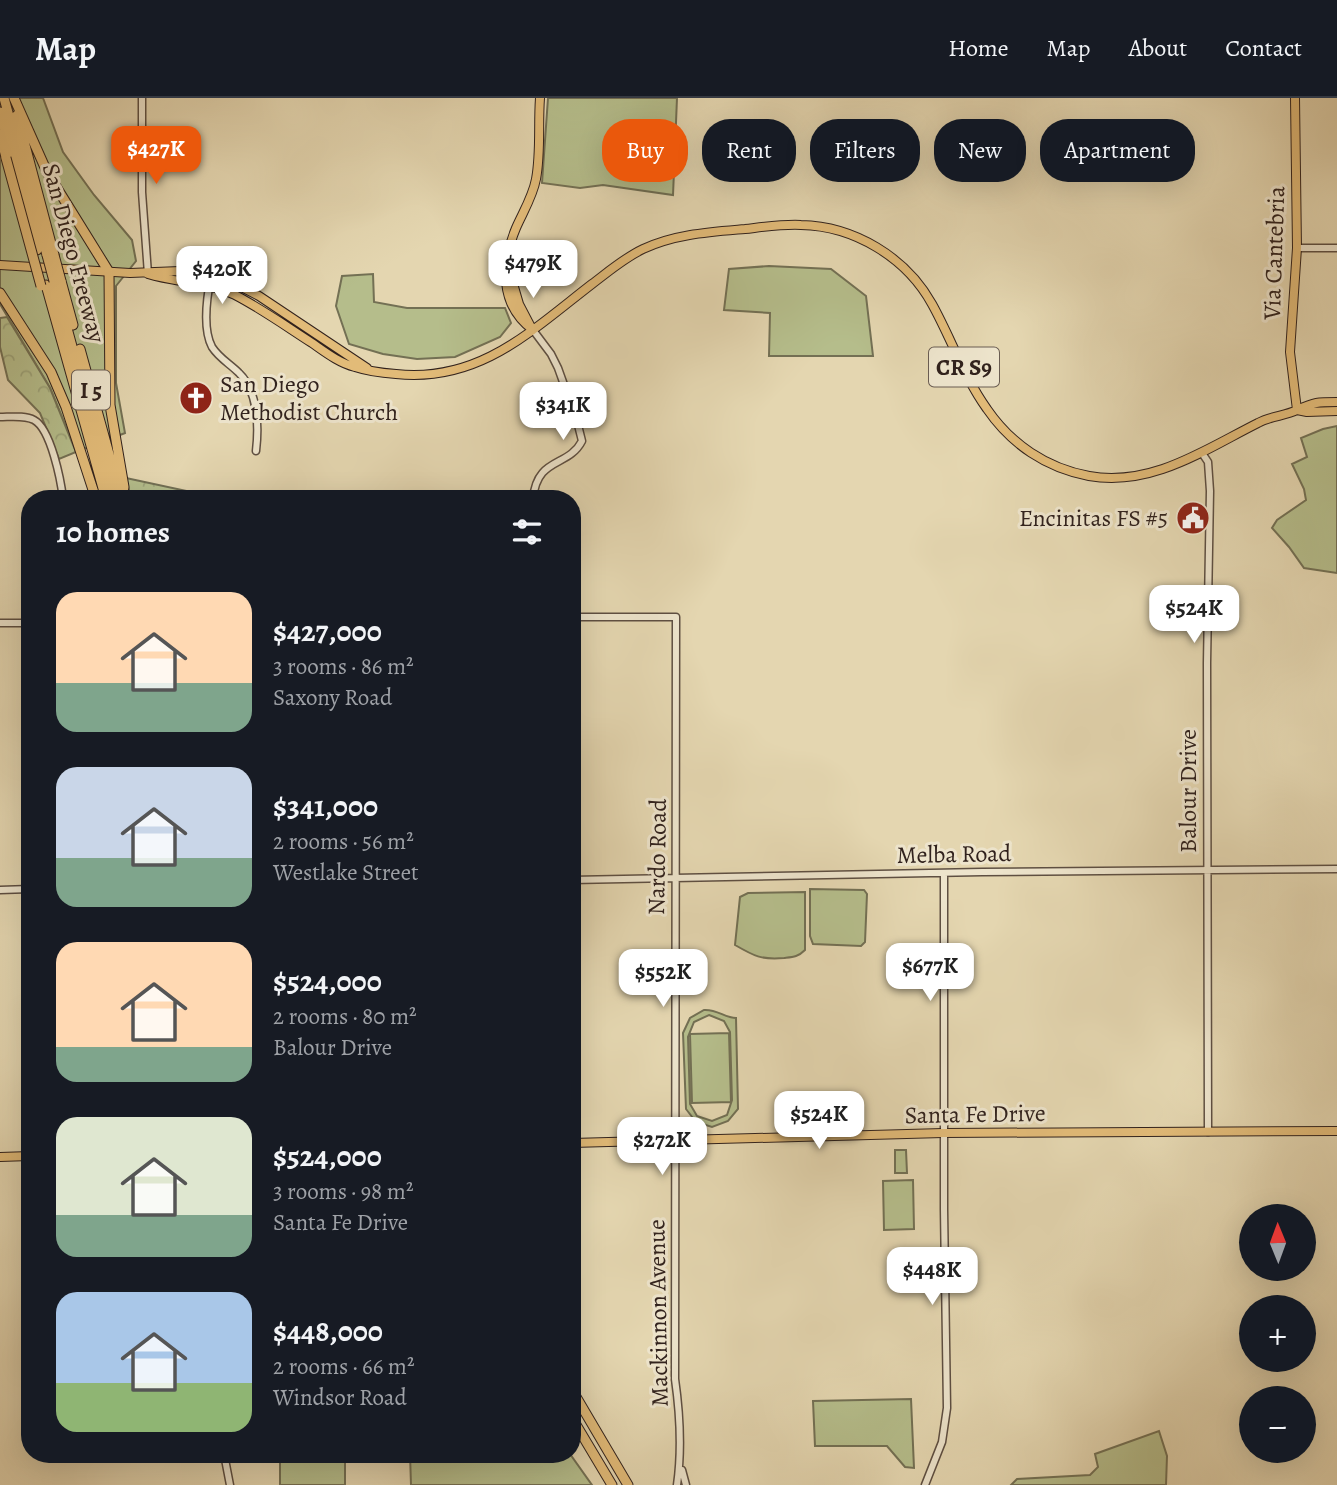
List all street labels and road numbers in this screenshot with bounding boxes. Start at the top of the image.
street label: San Diego Freeway [35,160,113,346]
street label: Via Cantebria [1256,185,1292,321]
road number: CR S9 [929,348,999,386]
road number: I 5 [72,370,110,410]
street label: Balour Drive [1172,729,1204,853]
street label: Nardo Road [640,798,674,916]
street label: Melba Road [896,837,1012,871]
street label: Santa Fe Drive [904,1097,1046,1131]
street label: Mackinnon Avenue [640,1219,676,1407]

